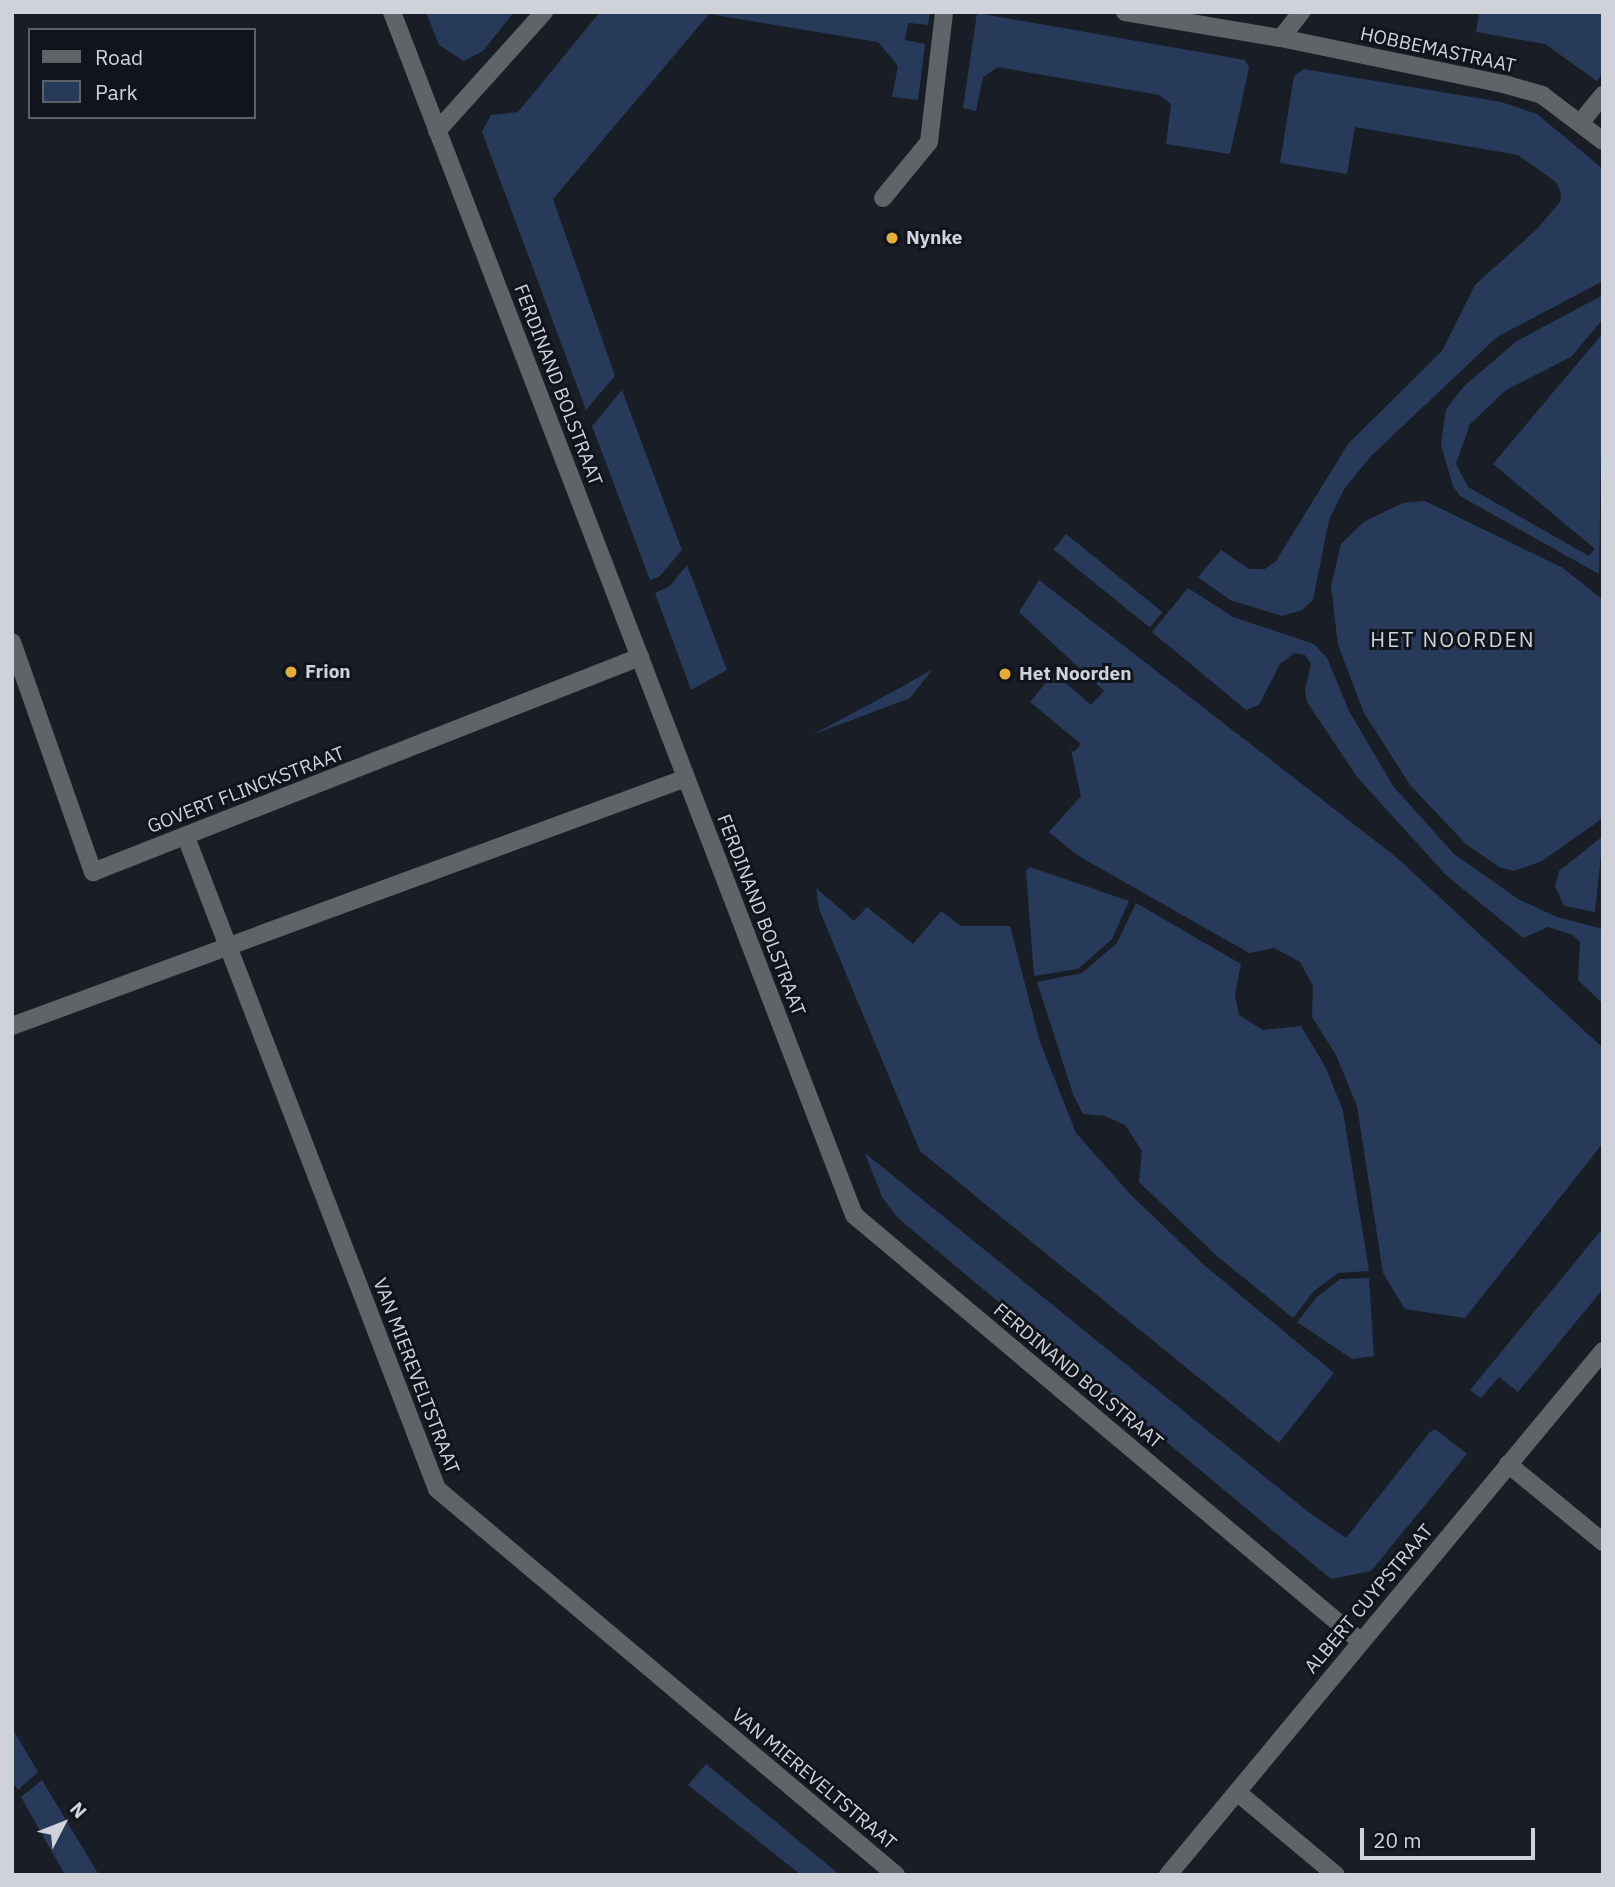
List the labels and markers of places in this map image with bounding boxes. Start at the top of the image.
place label: Nynke [906,227,962,249]
marker: Nynke [884,230,900,246]
place label: Frion [305,661,351,683]
place label: Het Noorden [1019,663,1132,685]
marker: Frion [283,664,299,680]
marker: Het Noorden [997,666,1013,682]

